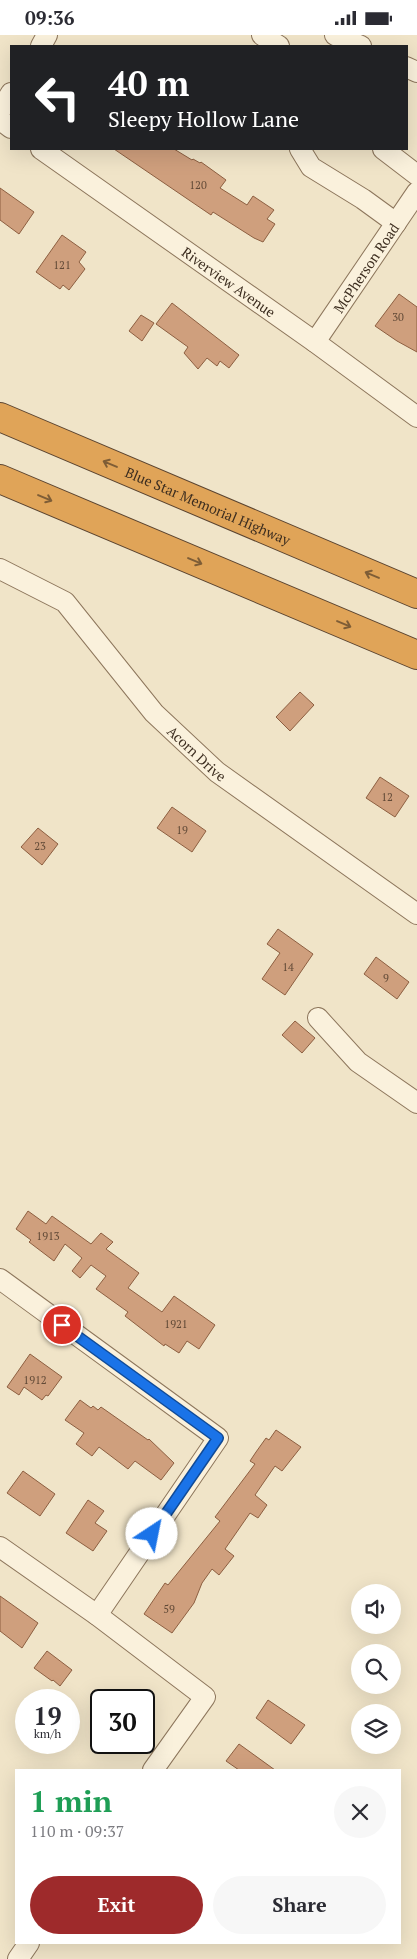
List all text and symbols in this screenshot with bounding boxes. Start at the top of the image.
text: 09:36 [25,5,74,30]
text: 40 m [108,60,189,106]
icon: left [25,65,90,130]
text: Sleepy Hollow Lane [108,104,299,133]
house number: 120 [189,178,207,192]
street label: McPherson Road [328,219,403,316]
street label: Riverview Avenue [178,242,280,321]
house number: 121 [53,258,71,272]
house number: 30 [392,310,404,324]
one-way arrow [103,458,118,468]
street label: Blue Star Memorial Highway [123,462,294,549]
one-way arrow [37,493,52,503]
one-way arrow [187,557,202,566]
one-way arrow [365,570,380,580]
one-way arrow [336,620,351,630]
street label: Acorn Drive [164,721,230,785]
house number: 12 [381,790,393,804]
house number: 19 [176,823,188,837]
house number: 23 [34,839,46,853]
house number: 14 [282,960,294,974]
house number: 9 [383,971,389,985]
house number: 1913 [36,1229,60,1243]
pin [41,1304,83,1346]
icon: arrive [48,1311,76,1339]
house number: 1921 [164,1317,188,1331]
house number: 1912 [23,1373,47,1387]
position arrow [125,1507,177,1559]
map controls [351,1584,401,1754]
button: sound [351,1584,401,1634]
house number: 59 [163,1602,175,1616]
button: search [351,1644,401,1694]
speed limit sign: 30 [90,1689,155,1754]
text: 19 [33,1699,62,1732]
button: layers [351,1704,401,1754]
text: km/h [34,1726,61,1741]
text: 1 min [30,1781,112,1821]
button: close [334,1786,386,1838]
text: 110 m · 09:37 [30,1820,124,1842]
button: Exit [30,1876,203,1934]
button: Share [213,1876,386,1934]

